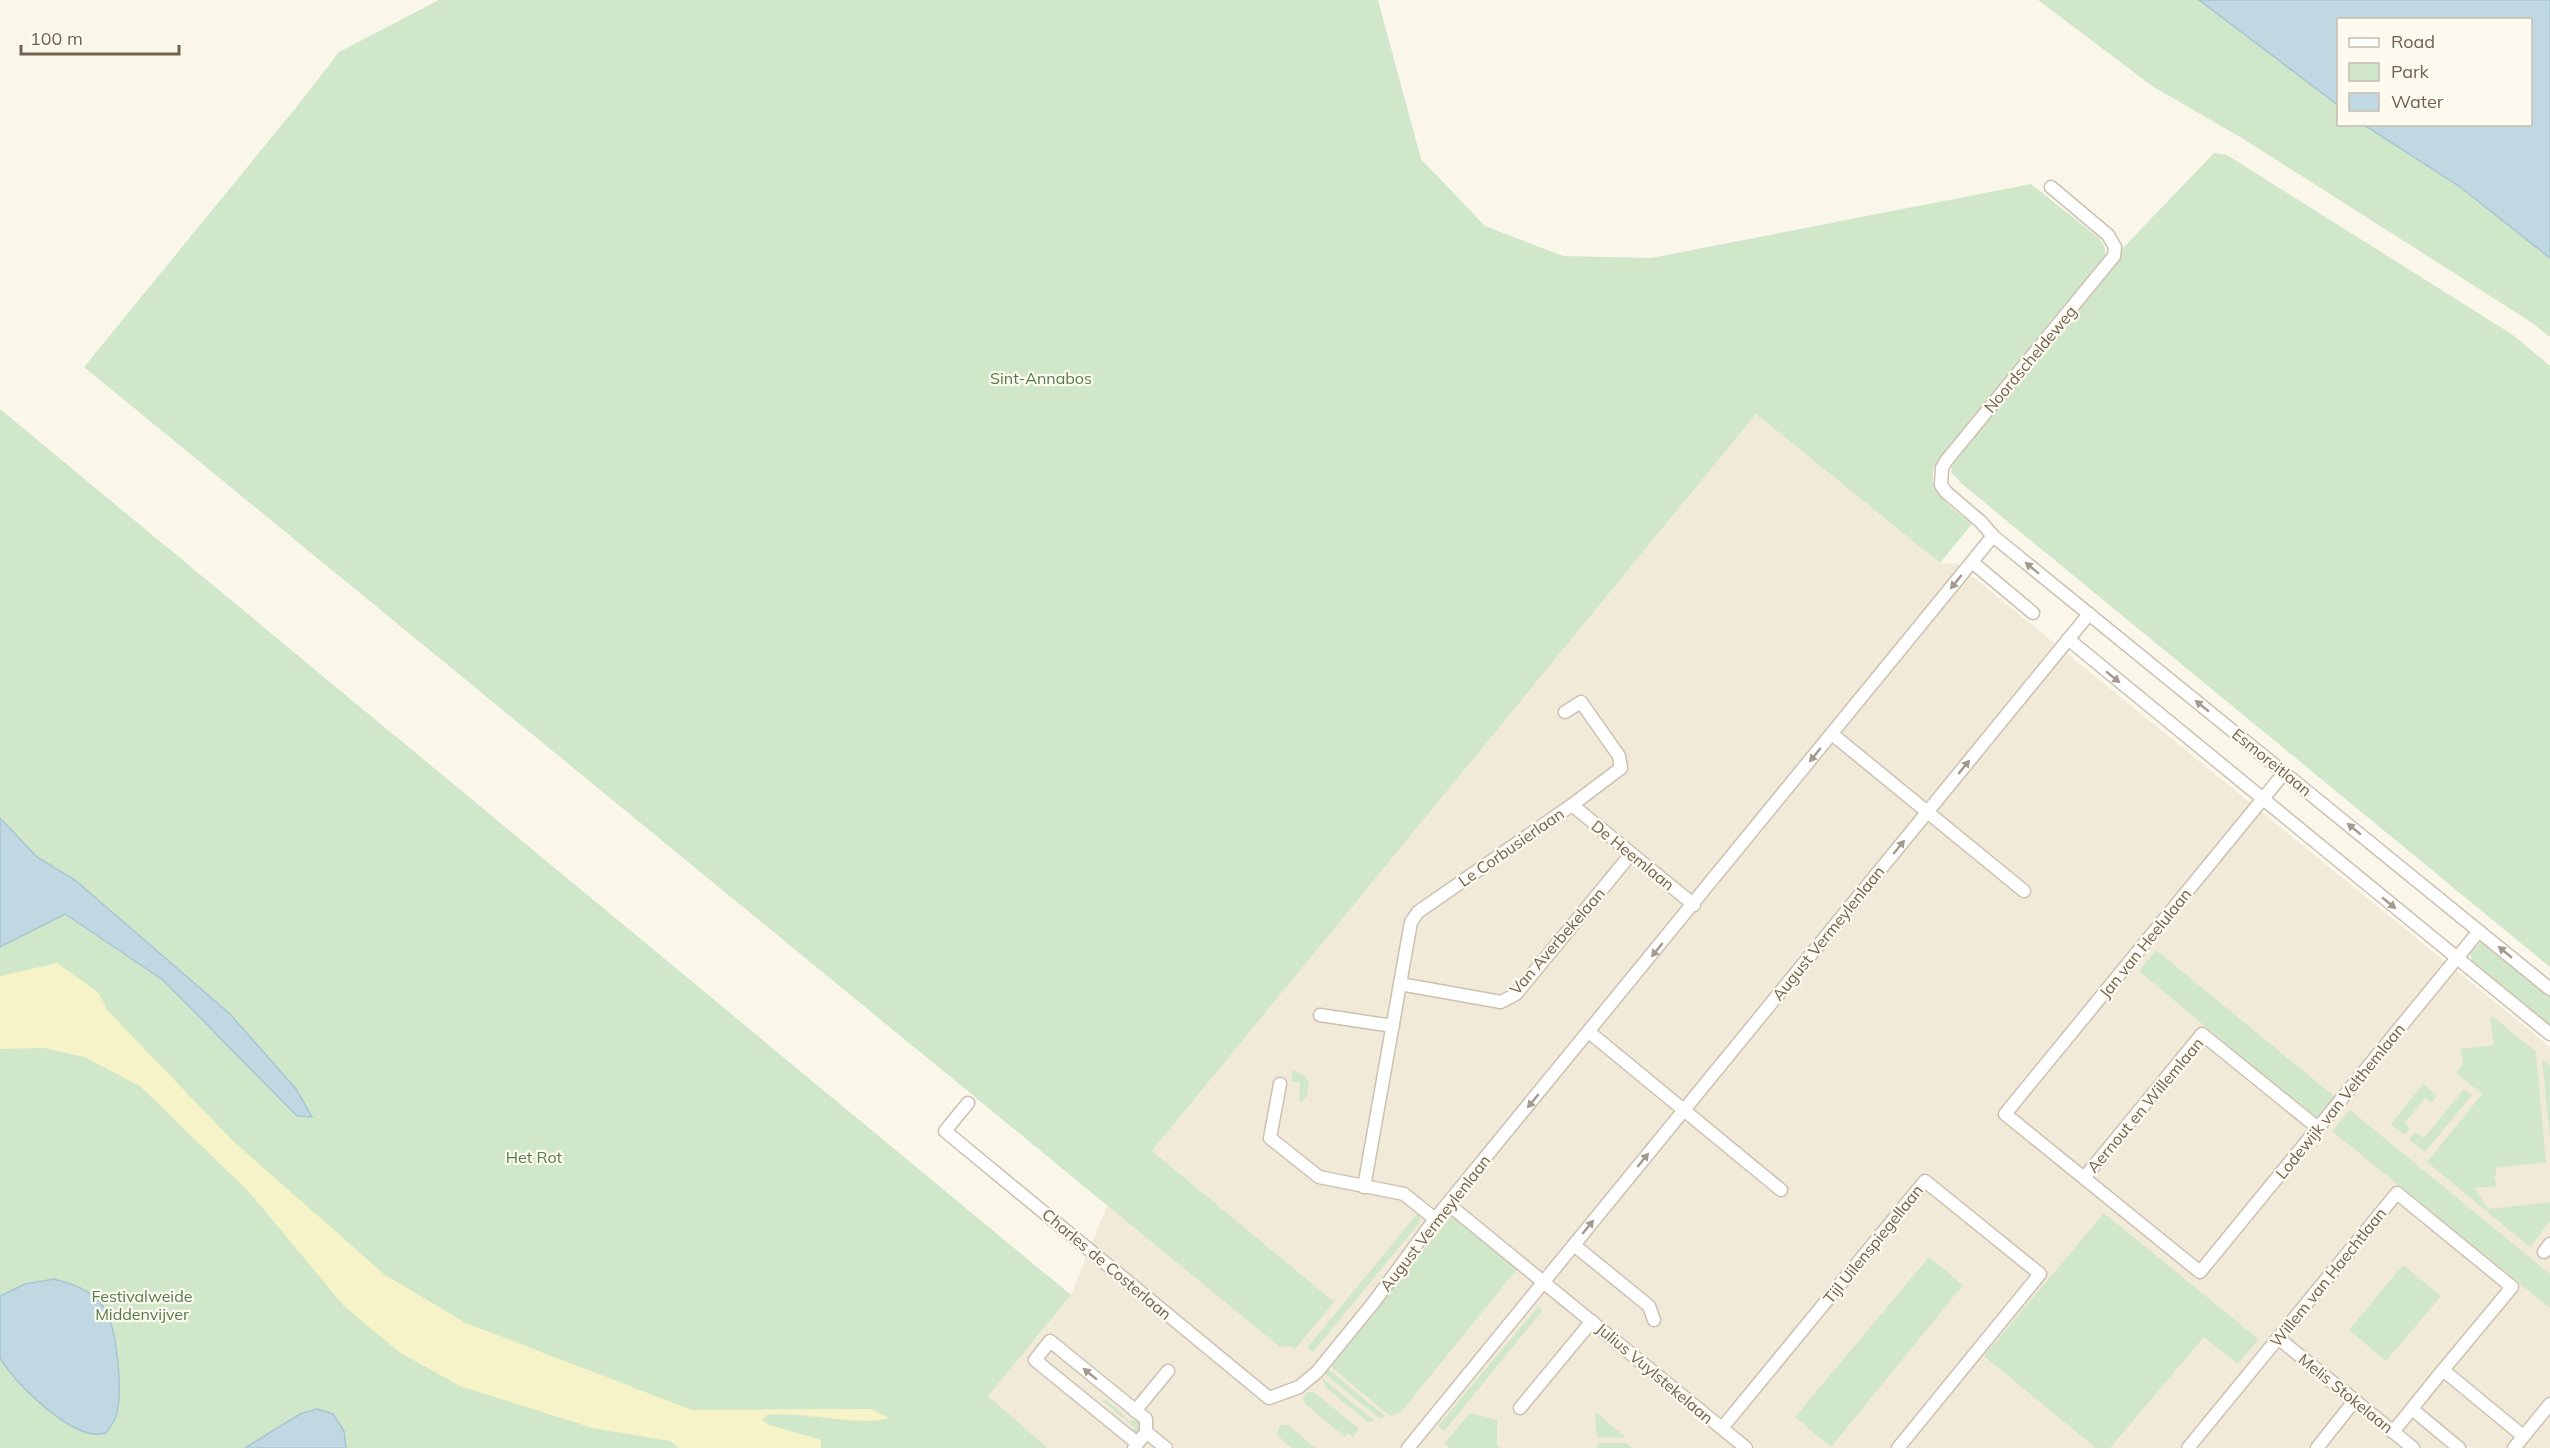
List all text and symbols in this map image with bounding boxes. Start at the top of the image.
scale bar [21,18,178,56]
legend [2337,18,2532,126]
text: 100 m [30,27,83,50]
text: Road [2391,30,2435,53]
text: Park [2391,60,2430,83]
text: Water [2391,90,2444,113]
street label: Noordscheldeweg [1979,301,2081,417]
park label: Sint-Annabos [990,368,1092,388]
one-way arrow [2024,561,2040,574]
one-way arrow [1949,574,1962,590]
one-way arrow [2105,670,2121,683]
one-way arrow [2195,700,2210,713]
street label: Esmoreitlaan [2228,724,2316,800]
one-way arrow [1809,748,1821,763]
one-way arrow [1958,759,1970,774]
street label: Le Corbusierlaan [1454,803,1568,891]
street label: De Heemlaan [1587,815,1679,895]
one-way arrow [2346,823,2361,835]
one-way arrow [1893,839,1905,854]
street label: August Vermeylenlaan [1767,862,1889,1004]
street label: Van Averbekelaan [1505,883,1609,999]
street label: Jan van Heelulaan [2095,884,2195,1002]
one-way arrow [2381,896,2397,909]
one-way arrow [1650,942,1663,958]
one-way arrow [2497,945,2513,958]
street label: Lodewijk van Velthemlaan [2271,1019,2409,1183]
street label: Aernout en Willemlaan [2083,1033,2207,1177]
one-way arrow [1527,1093,1539,1108]
park label: Het Rot [506,1147,563,1167]
street label: August Vermeylenlaan [1376,1151,1494,1295]
one-way arrow [1636,1152,1649,1168]
street label: Tijl Uilenspiegellaan [1819,1180,1927,1308]
street label: Willem van Haechtlaan [2266,1203,2390,1351]
street label: Charles de Costerlaan [1038,1204,1176,1324]
one-way arrow [1581,1219,1594,1235]
park label: Festivalweide Middenvijver [91,1286,193,1324]
street label: Julius Vuylstekelaan [1592,1318,1718,1428]
street label: Melis Stokelaan [2295,1349,2397,1437]
one-way arrow [1082,1367,1098,1380]

